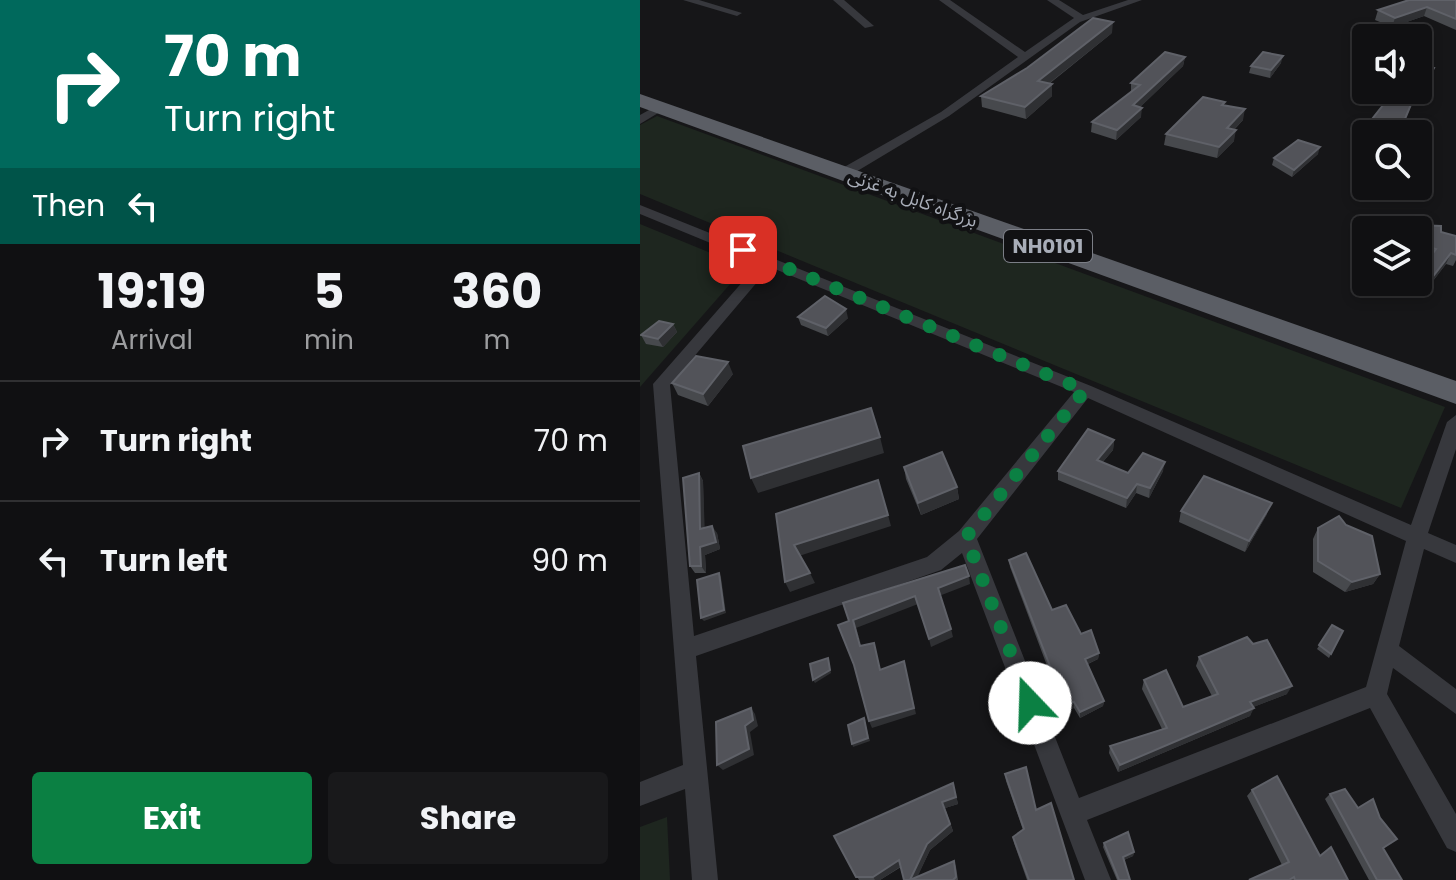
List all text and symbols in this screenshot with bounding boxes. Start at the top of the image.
text: 70 m [164,17,302,96]
map controls [1352,24,1432,296]
button: sound [1352,24,1432,104]
icon: right [32,32,136,136]
text: Turn right [164,93,335,144]
button: search [1352,120,1432,200]
street label: بزرگراه کابل به غزنی [845,163,981,233]
text: Then [32,184,105,227]
icon: left [121,184,165,228]
pin [709,216,777,284]
button: layers [1352,216,1432,296]
icon: arrive [721,228,765,272]
road number: NH0101 [1004,230,1092,262]
text: 19:19 [98,258,206,325]
text: 5 [313,258,345,325]
text: 360 [451,258,542,325]
text: Arrival [111,322,193,358]
text: min [304,322,354,358]
text: m [484,322,510,358]
icon: right [32,419,76,463]
text: Turn right [100,419,252,462]
text: 70 m [534,419,608,462]
icon: left [32,539,76,583]
text: Turn left [100,539,228,582]
text: 90 m [531,539,608,582]
position arrow [988,661,1072,745]
button: Exit [32,772,312,864]
button: Share [328,772,608,864]

